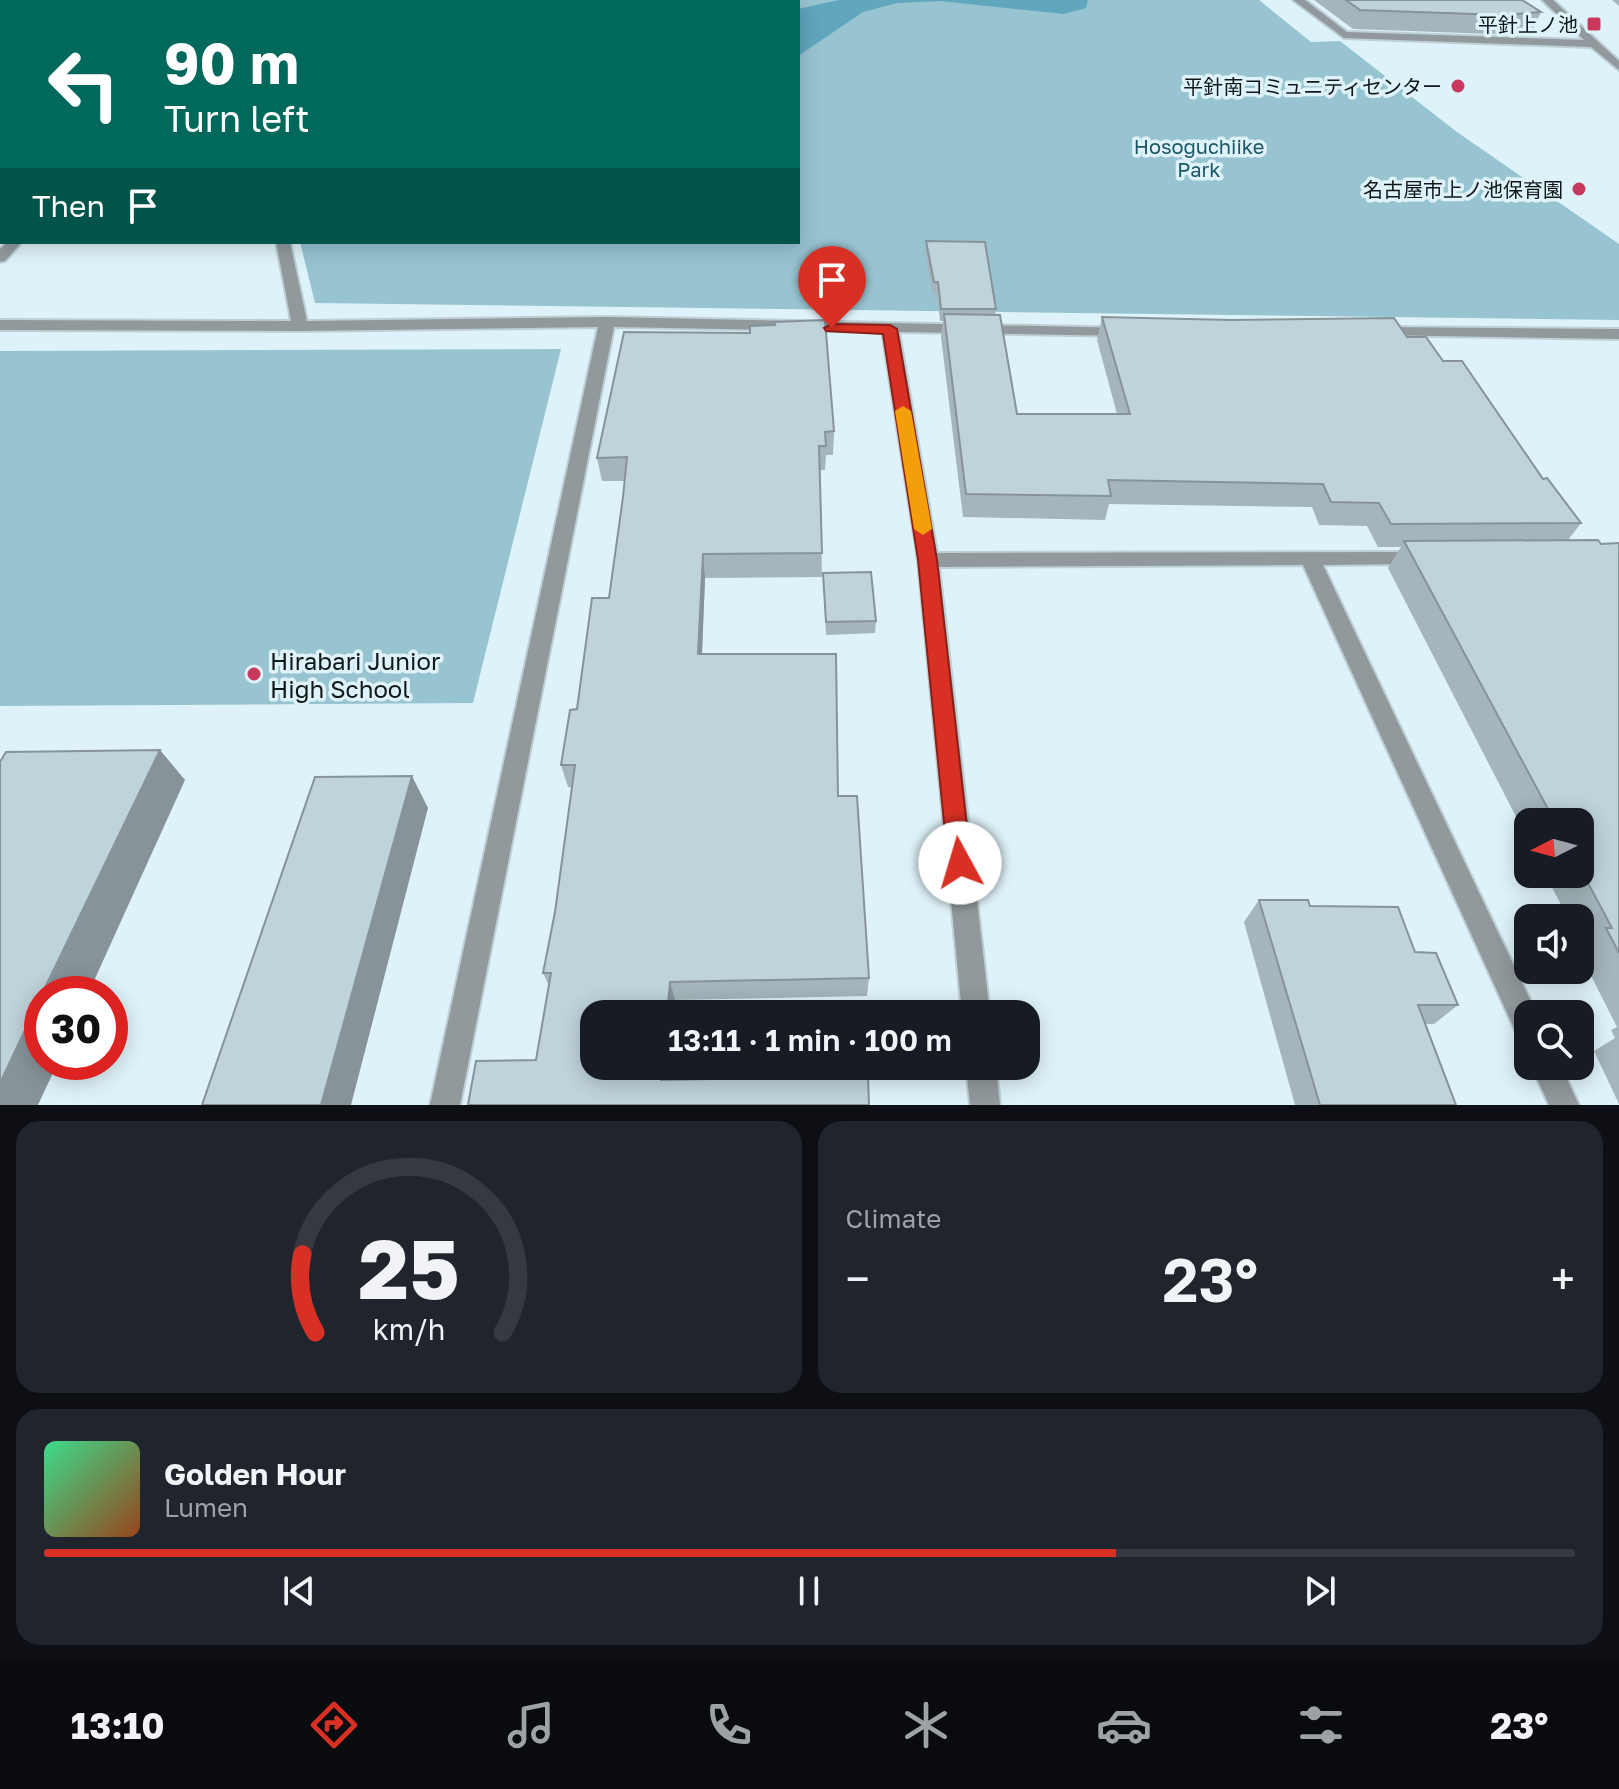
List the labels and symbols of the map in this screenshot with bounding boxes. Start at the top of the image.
place label: 平針上ノ池 [1478,12,1578,36]
marker: 平針上ノ池 [1585,15,1603,33]
place label: 平針南コミュニティセンター [1183,74,1442,98]
marker: 平針南コミュニティセンター [1449,77,1467,95]
park label: Hosoguchiike Park [1134,134,1264,181]
place label: 名古屋市上ノ池保育園 [1363,177,1563,201]
marker: 名古屋市上ノ池保育園 [1570,180,1588,198]
pin [798,246,866,328]
place label: Hirabari Junior High School [270,646,440,703]
marker: Hirabari Junior High School [245,665,263,683]
north arrow [1514,808,1594,888]
position arrow [918,821,1002,905]
speed limit sign: 30 [24,976,128,1080]

